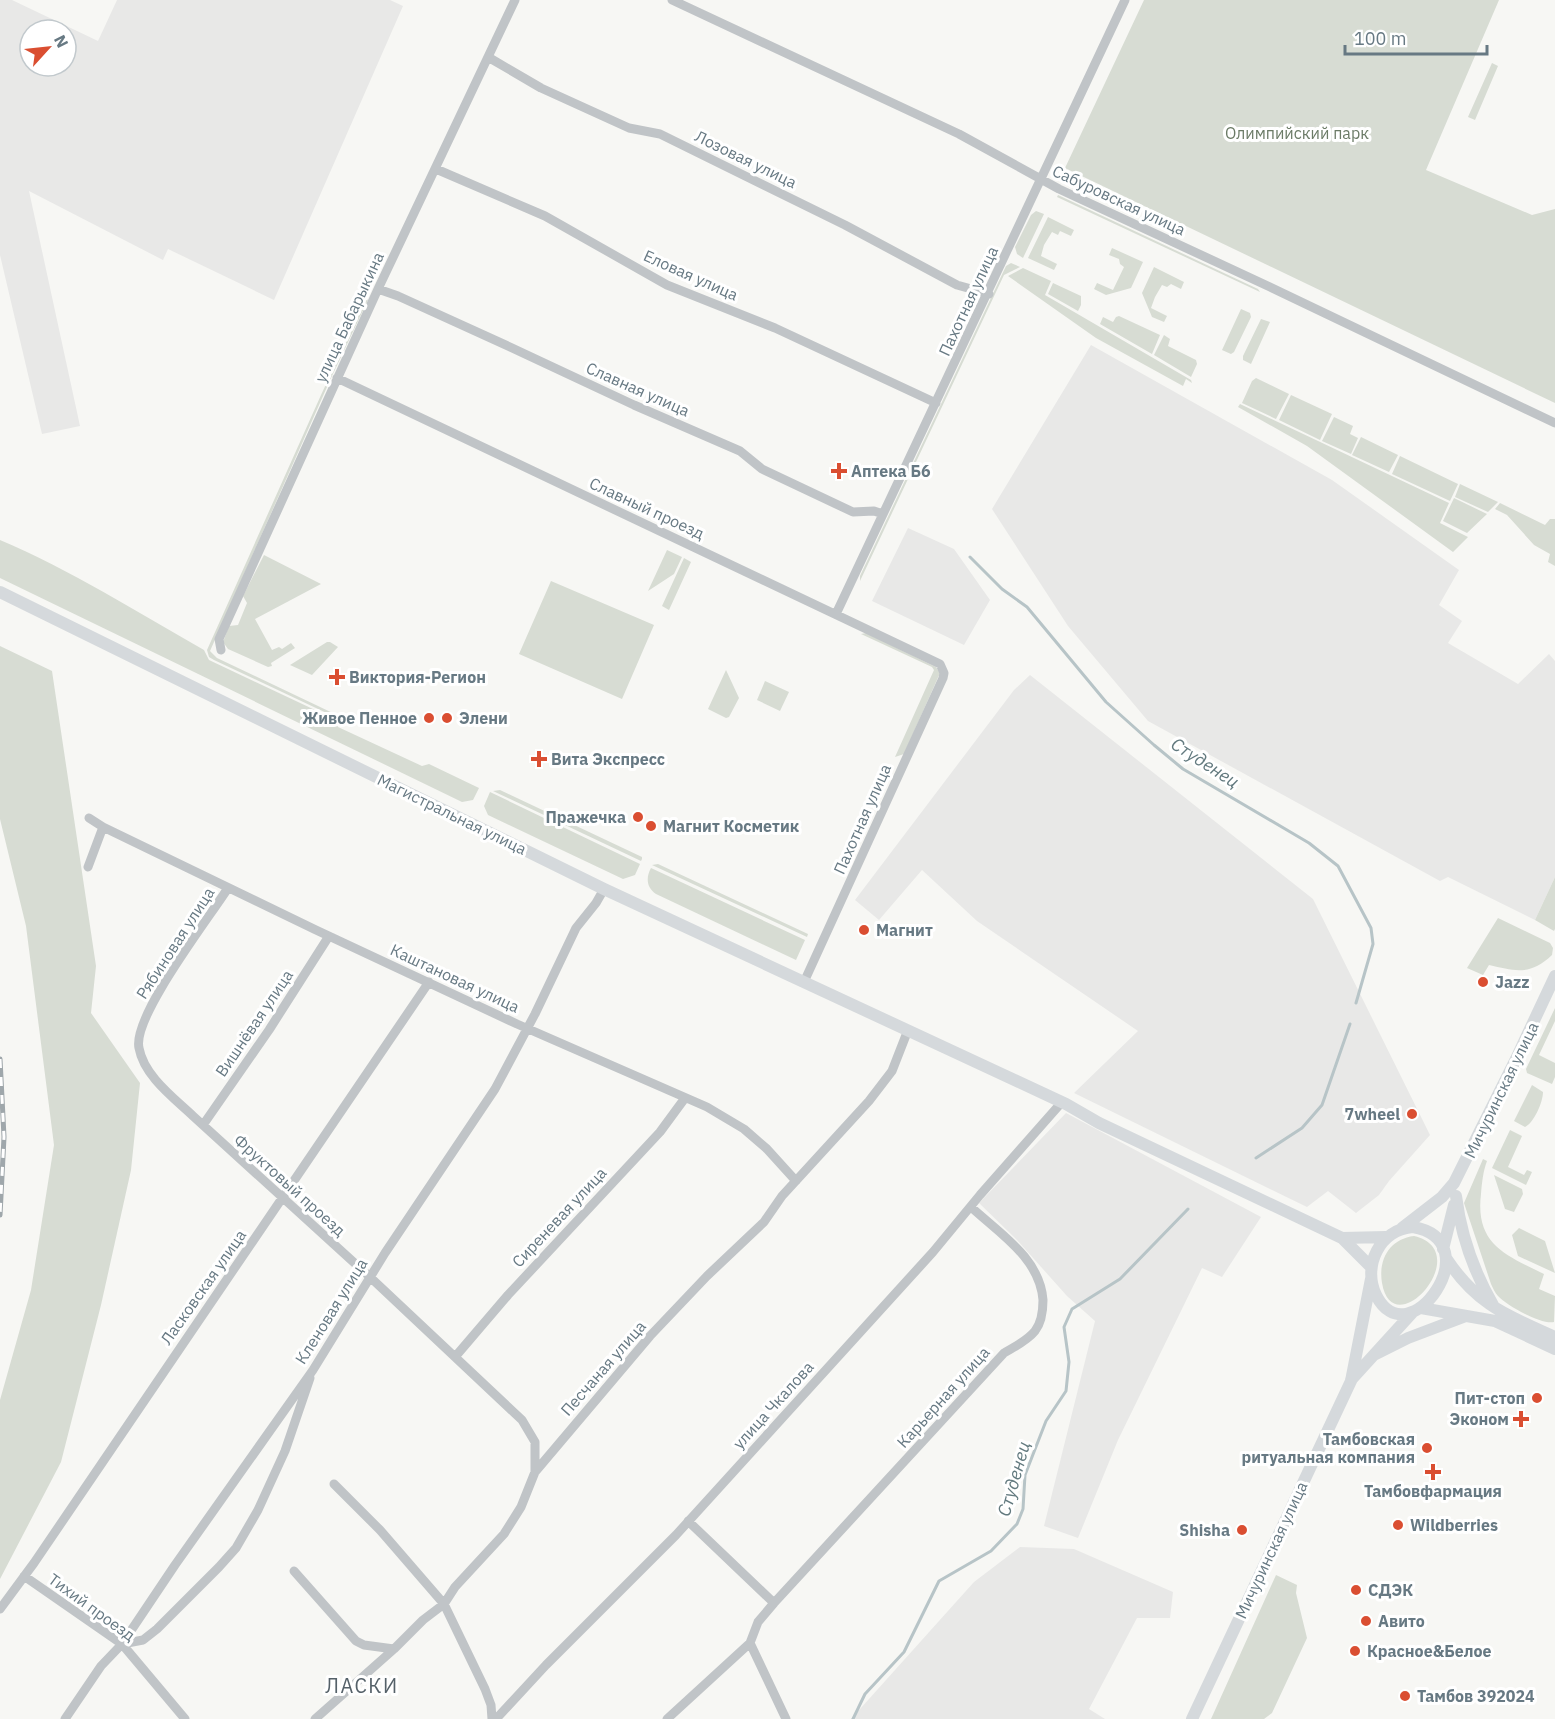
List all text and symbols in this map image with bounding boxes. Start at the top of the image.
north arrow [18,18,78,78]
scale bar [1345,18,1488,56]
text: 100 m [1354,27,1406,50]
text: N [50,31,73,51]
park label: Олимпийский парк [1225,123,1369,143]
street label: Лозовая улица [692,126,801,192]
street label: Сабуровская улица [1049,160,1189,240]
street label: Пахотная улица [934,243,1002,359]
street label: Еловая улица [641,245,742,305]
street label: улица Бабарыкина [310,248,388,385]
street label: Славная улица [583,357,693,421]
place label: Аптека Б6 [851,461,931,481]
marker: Аптека Б6 [832,464,846,478]
street label: Славный проезд [586,473,708,544]
place label: Виктория-Регион [349,667,486,687]
marker: Виктория-Регион [330,670,344,684]
place label: Живое Пенное [302,708,417,728]
place label: Элени [459,708,508,728]
marker: Живое Пенное [422,711,436,725]
marker: Элени [440,711,454,725]
water label: Студенец [1167,732,1244,793]
place label: Вита Экспресс [551,749,665,769]
marker: Вита Экспресс [532,752,546,766]
street label: Пахотная улица [829,760,895,877]
street label: Магистральная улица [374,769,530,859]
place label: Пражечка [546,807,626,827]
marker: Пражечка [631,810,645,824]
place label: Магнит Косметик [663,816,799,836]
marker: Магнит Косметик [644,819,658,833]
street label: Рябиновая улица [131,883,219,1003]
place label: Магнит [876,920,933,940]
marker: Магнит [857,923,871,937]
street label: Каштановая улица [387,939,523,1017]
street label: Вишнёвая улица [211,965,297,1080]
place label: Jazz [1495,972,1530,992]
marker: Jazz [1476,975,1490,989]
street label: Мичуринская улица [1459,1018,1543,1161]
place label: 7wheel [1345,1104,1400,1124]
marker: 7wheel [1405,1107,1419,1121]
street label: Фруктовый проезд [230,1130,350,1241]
street label: Сиреневая улица [507,1162,611,1271]
street label: Ласковская улица [156,1225,250,1348]
street label: Кленовая улица [290,1254,372,1368]
street label: Песчаная улица [556,1316,650,1420]
street label: Карьерная улица [892,1342,994,1452]
street label: улица Чкалова [728,1357,818,1453]
place label: Пит-стоп [1455,1388,1525,1408]
marker: Пит-стоп [1530,1391,1544,1405]
place label: Эконом [1450,1409,1509,1429]
marker: Эконом [1514,1412,1528,1426]
place label: Тамбовская ритуальная компания [1242,1429,1415,1467]
water label: Студенец [992,1439,1035,1519]
marker: Тамбовская ритуальная компания [1420,1441,1434,1455]
marker: Тамбовфармация [1426,1465,1440,1479]
street label: Мичуринская улица [1230,1478,1312,1622]
place label: Тамбовфармация [1364,1481,1502,1501]
place label: Wildberries [1410,1515,1498,1535]
marker: Wildberries [1391,1518,1405,1532]
place label: Shisha [1179,1520,1230,1540]
marker: Shisha [1235,1523,1249,1537]
street label: Тихий проезд [45,1569,140,1645]
place label: СДЭК [1368,1580,1413,1600]
marker: СДЭК [1349,1583,1363,1597]
place label: Авито [1378,1611,1425,1631]
marker: Авито [1359,1614,1373,1628]
place label: Красное&Белое [1367,1641,1491,1661]
marker: Красное&Белое [1348,1644,1362,1658]
district label: ЛАСКИ [325,1672,399,1699]
place label: Тамбов 392024 [1417,1686,1535,1706]
marker: Тамбов 392024 [1398,1689,1412,1703]

